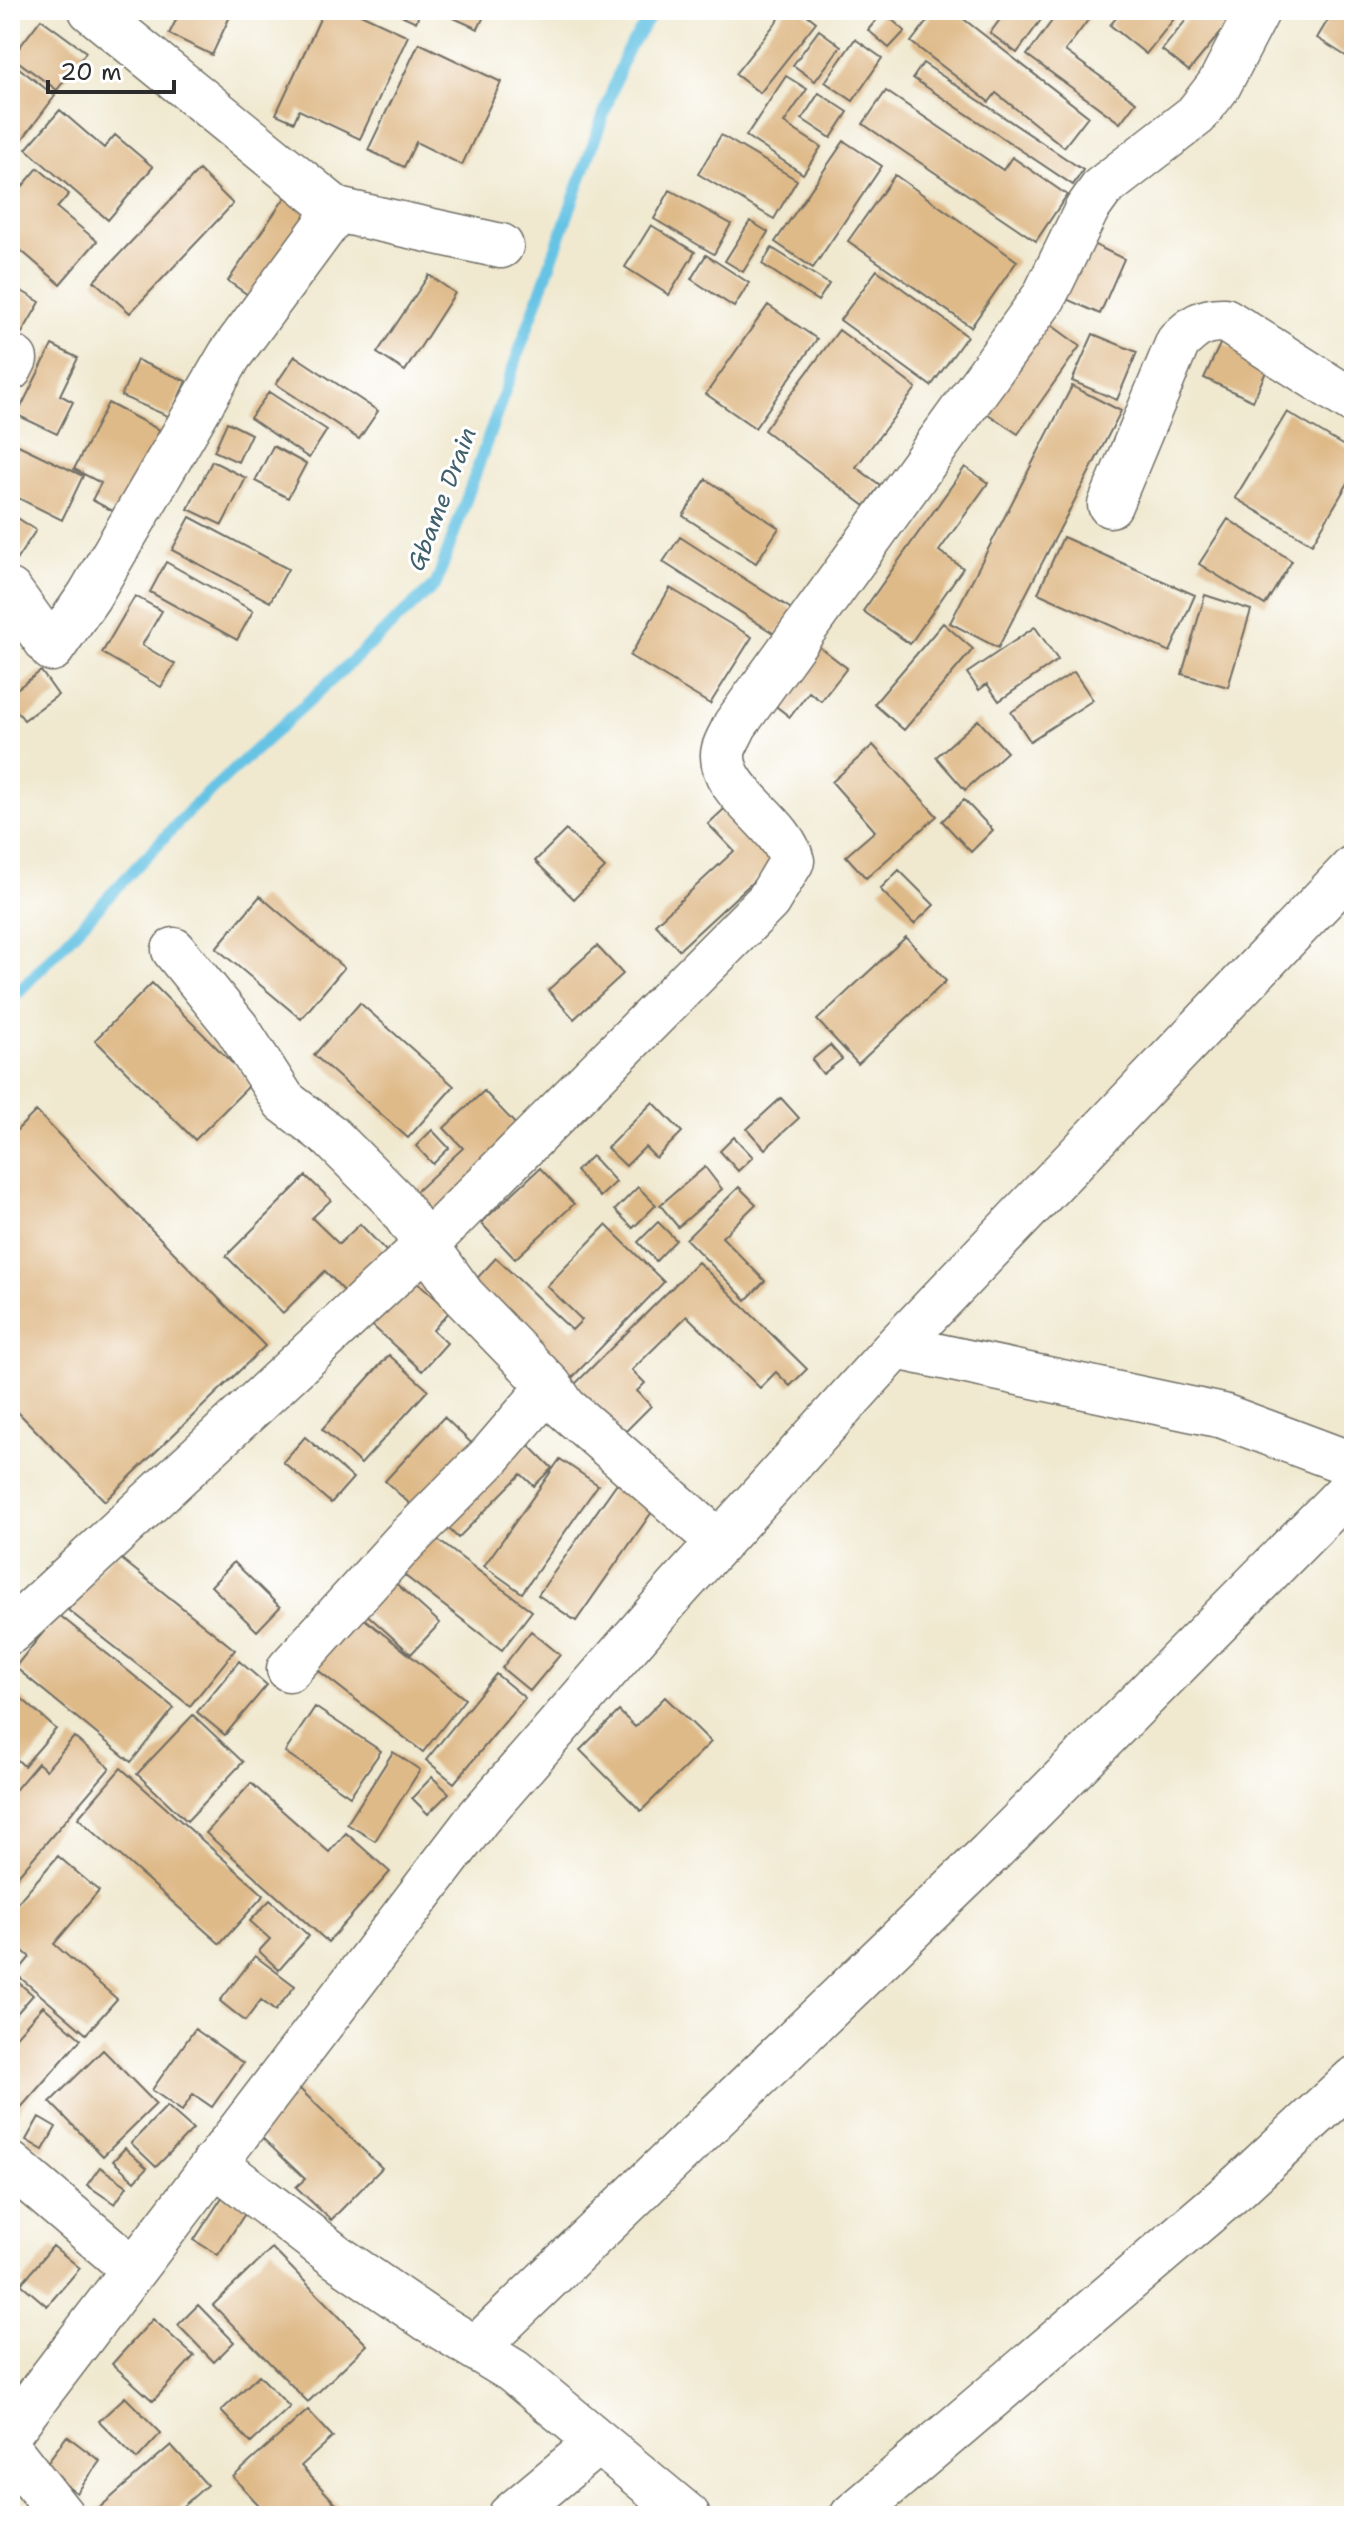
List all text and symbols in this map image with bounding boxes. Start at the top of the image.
scale bar [48,44,174,94]
text: 20 m [60,56,122,88]
water label: Gbame Drain [400,423,484,575]

